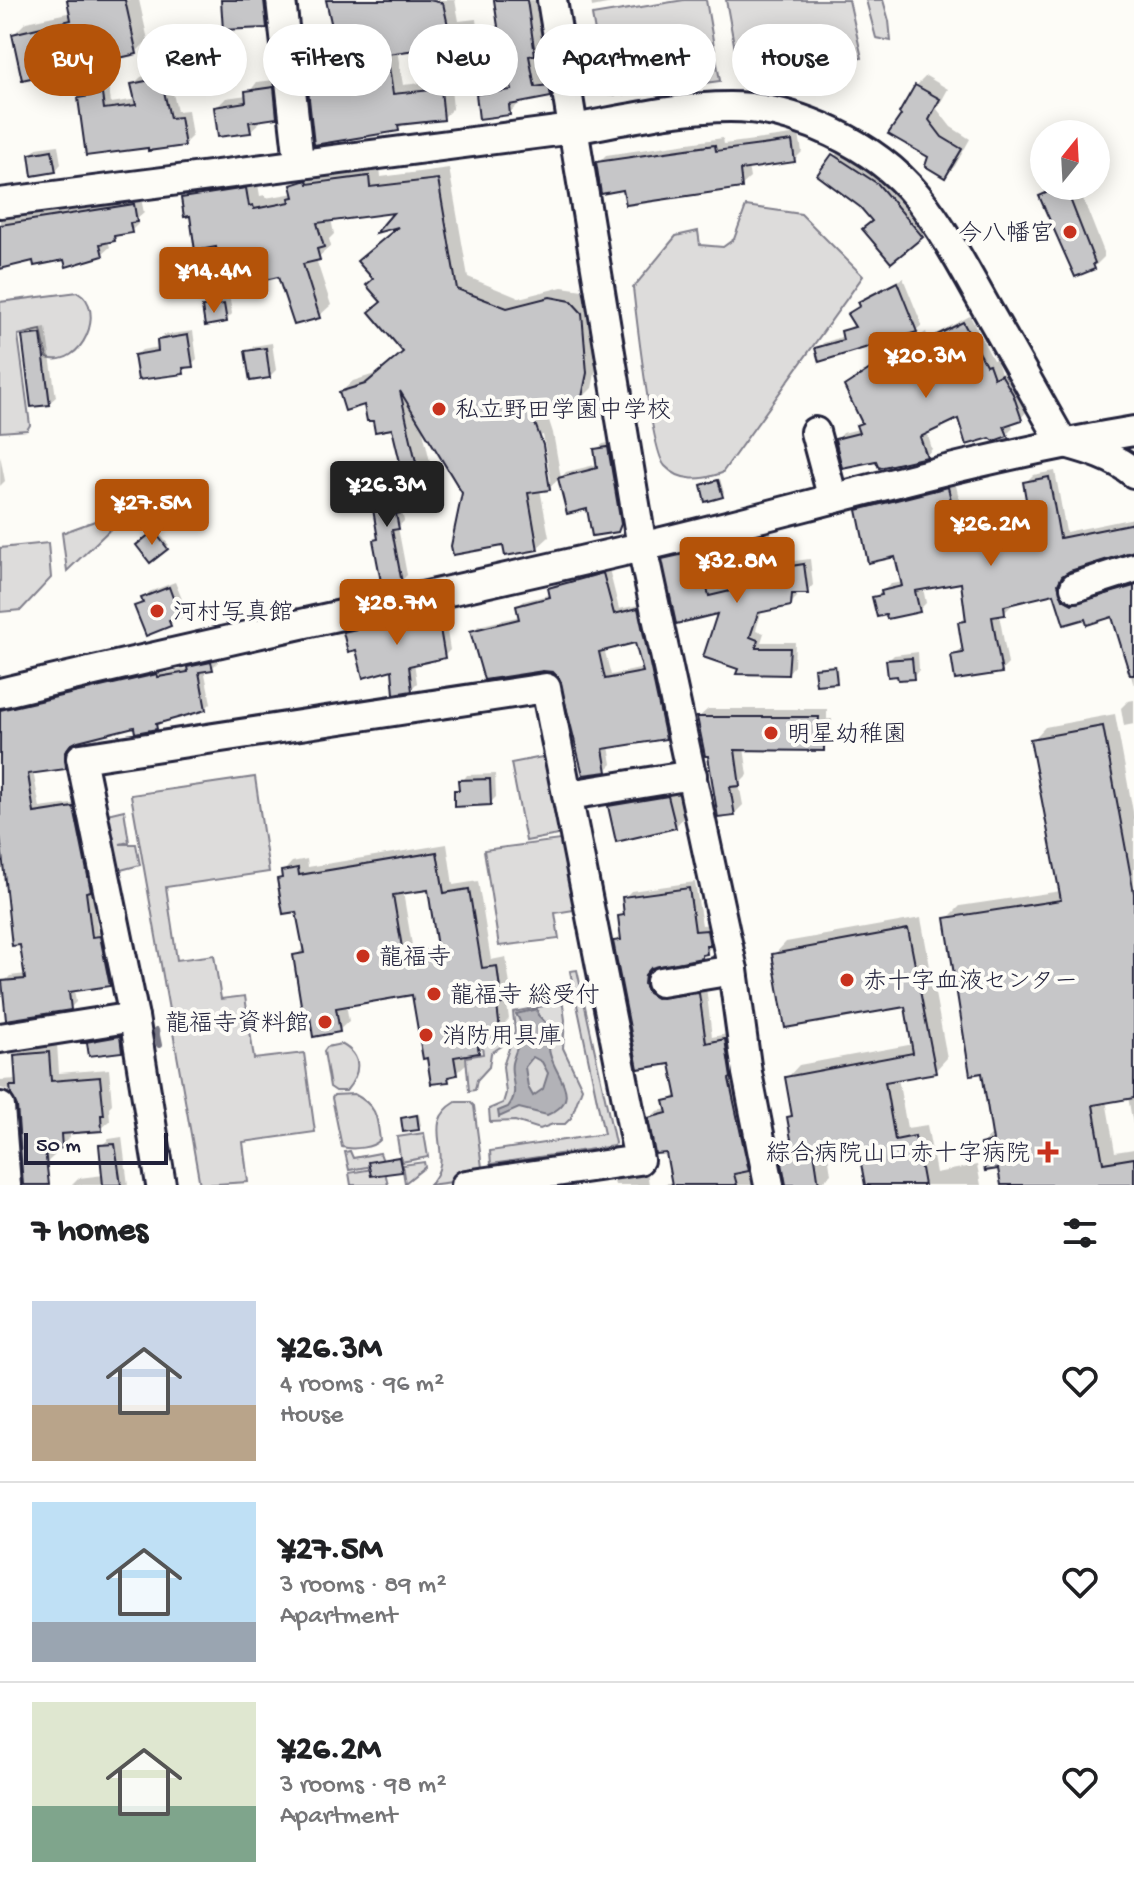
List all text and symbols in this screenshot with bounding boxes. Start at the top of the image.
chip: Buy [24,24,121,96]
chip: Rent [137,24,247,96]
chip: Filters [263,24,392,96]
chip: New [408,24,518,96]
chip: Apartment [534,24,716,96]
chip: House [732,24,857,96]
north arrow [1030,120,1110,200]
map controls [1030,120,1110,200]
place label: 今八幡宮 [958,220,1054,250]
marker: 今八幡宮 [1061,223,1079,241]
pin: ¥14.4M [149,247,279,315]
text: ¥14.4M [177,257,251,288]
pin: ¥20.3M [861,332,991,400]
text: ¥20.3M [886,342,966,373]
place label: 私立野田学園中学校 [455,397,671,427]
marker: 私立野田学園中学校 [430,400,448,418]
pin: ¥26.3M [322,461,452,529]
text: ¥26.3M [348,471,426,502]
pin: ¥27.5M [87,479,217,547]
text: ¥27.5M [113,489,191,520]
pin: ¥26.2M [926,500,1056,568]
text: ¥26.2M [953,510,1029,541]
pin: ¥32.8M [672,537,802,605]
text: ¥32.8M [698,547,776,578]
pin: ¥28.7M [332,579,462,647]
text: ¥28.7M [358,589,436,620]
place label: 河村写真館 [173,599,293,629]
marker: 河村写真館 [148,602,166,620]
place label: 明星幼稚園 [787,721,907,751]
marker: 明星幼稚園 [762,724,780,742]
place label: 龍福寺 [379,944,451,974]
marker: 龍福寺 [354,947,372,965]
place label: 赤十字血液センター [863,968,1078,998]
marker: 赤十字血液センター [838,971,856,989]
place label: 龍福寺 総受付 [450,982,600,1012]
marker: 龍福寺 総受付 [425,985,443,1003]
place label: 龍福寺資料館 [165,1009,309,1040]
marker: 龍福寺資料館 [316,1013,334,1031]
place label: 消防用具庫 [442,1023,562,1053]
marker: 消防用具庫 [417,1026,435,1044]
scale bar [24,1129,168,1165]
text: 50 m [36,1134,81,1160]
place label: 綜合病院山口赤十字病院 [766,1140,1030,1170]
marker: 綜合病院山口赤十字病院 [1037,1141,1059,1163]
icon: filters [1058,1211,1102,1255]
text: 7 homes [32,1213,148,1253]
text: ¥26.3M [280,1330,382,1370]
icon: home [96,1333,192,1429]
icon: heart [1058,1359,1102,1403]
text: 4 rooms · 96 m² [280,1370,444,1401]
text: House [280,1401,344,1432]
text: ¥27.5M [280,1531,382,1571]
icon: home [96,1534,192,1630]
icon: heart [1058,1560,1102,1604]
text: 3 rooms · 89 m² [280,1571,447,1602]
text: Apartment [280,1602,397,1633]
text: ¥26.2M [280,1731,381,1771]
icon: home [96,1734,192,1830]
icon: heart [1058,1760,1102,1804]
text: 3 rooms · 98 m² [280,1771,447,1802]
text: Apartment [280,1802,397,1833]

